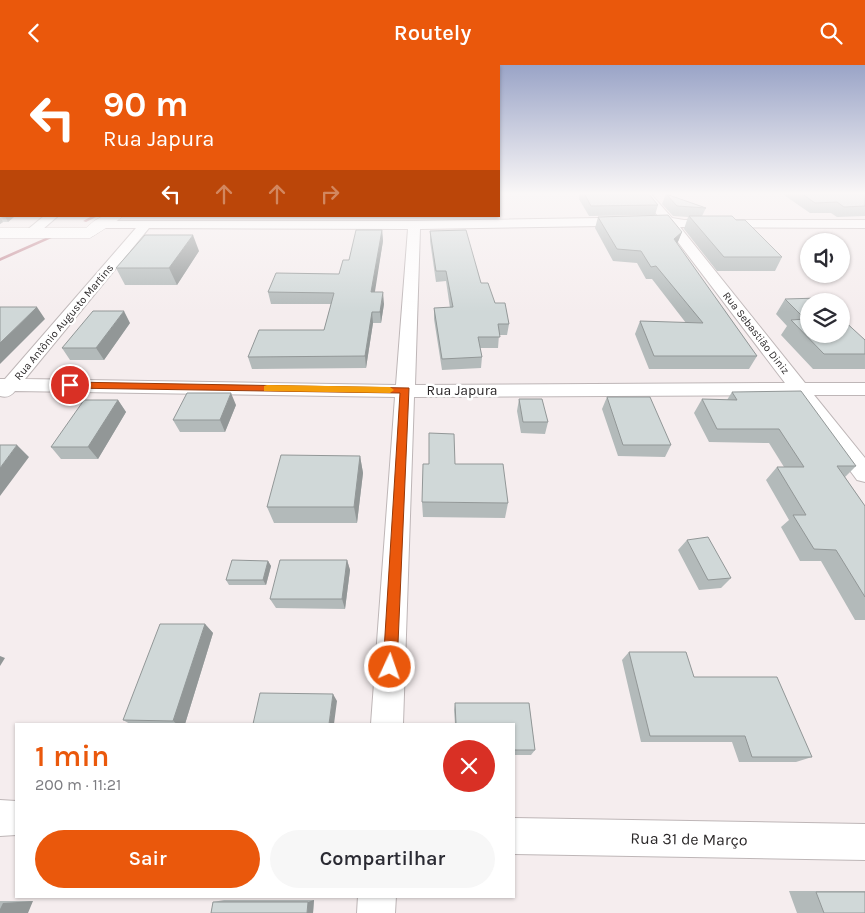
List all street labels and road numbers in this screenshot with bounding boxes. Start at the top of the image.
street label: Rua Antônio Augusto Martins [12,261,116,383]
street label: Rua Sebastião Diniz [720,289,792,377]
street label: Rua Japura [427,382,497,399]
street label: Rua 31 de Março [630,828,748,850]

